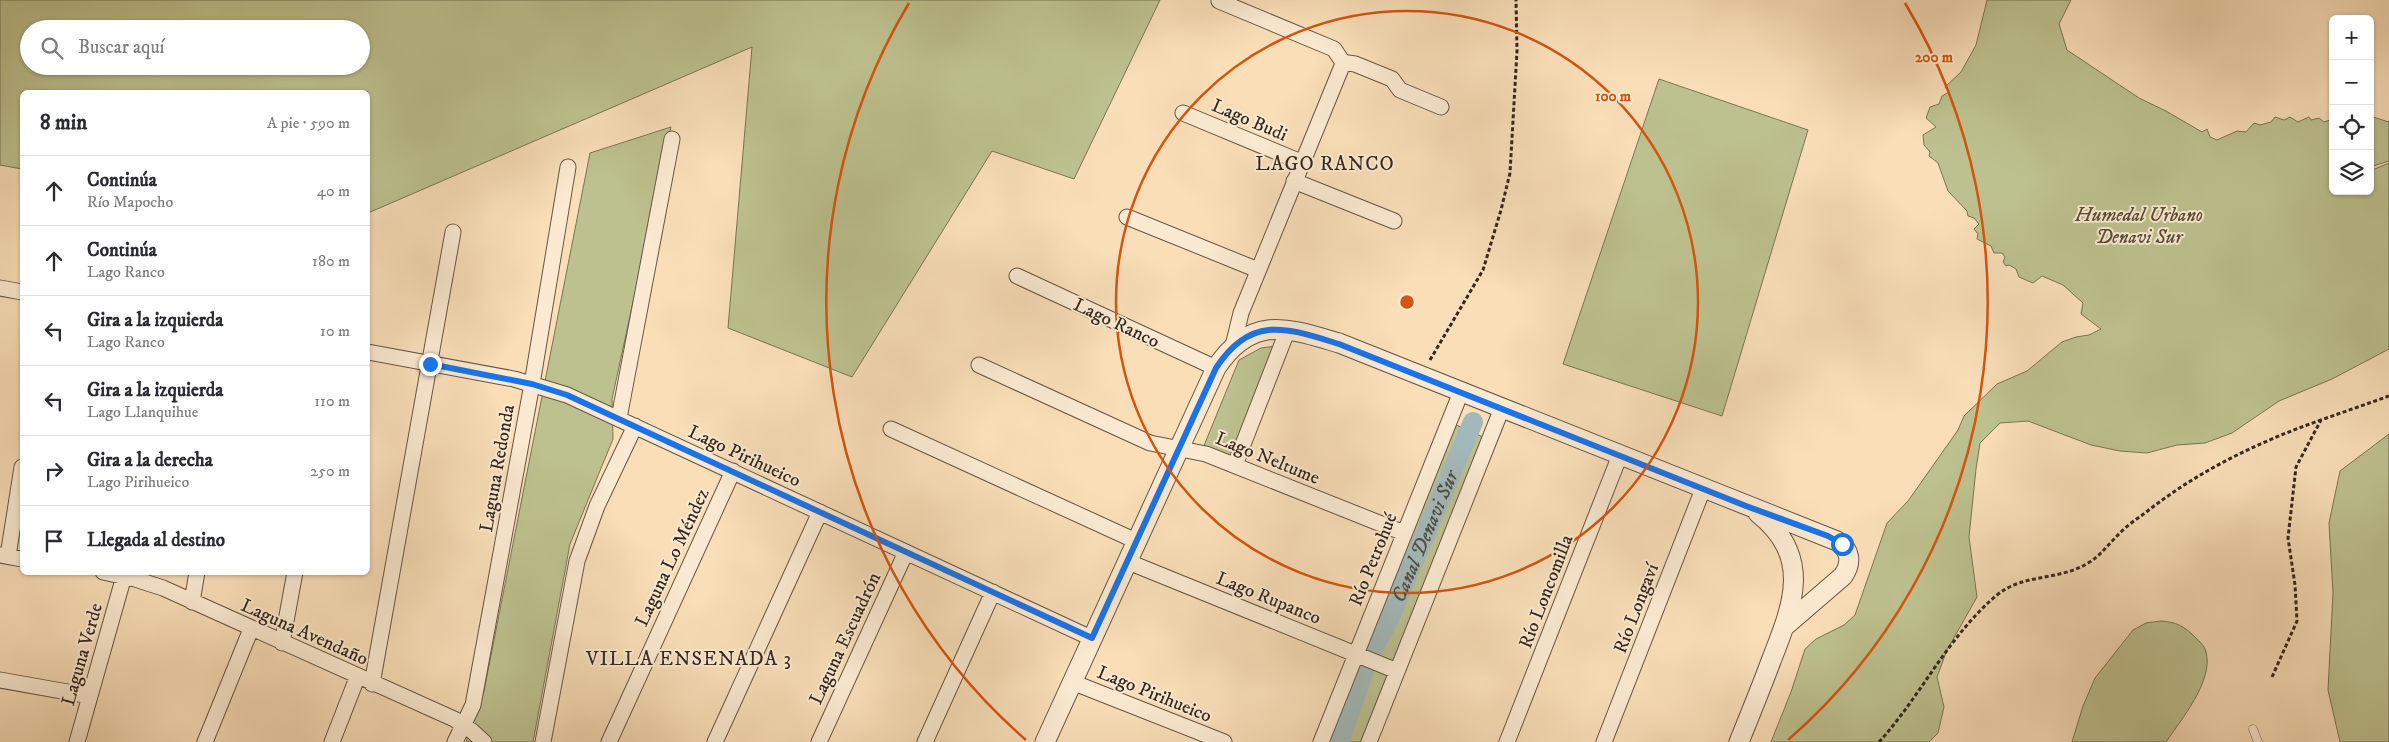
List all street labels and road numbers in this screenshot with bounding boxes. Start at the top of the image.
street label: Lago Budi [1208,94,1291,147]
street label: Lago Ranco [1070,293,1163,353]
street label: Laguna Redonda [475,403,520,534]
street label: Lago Pirihueico [684,420,804,492]
street label: Lago Neltume [1212,427,1323,490]
street label: Laguna Lo Méndez [630,485,714,630]
street label: Río Petrohué [1344,509,1403,610]
street label: Río Loncomilla [1514,532,1579,652]
street label: Río Longaví [1609,559,1664,657]
street label: Lago Rupanco [1213,567,1324,630]
street label: Laguna Escuadrón [805,569,886,708]
street label: Laguna Avendaño [237,594,372,671]
street label: Laguna Verde [57,600,108,708]
street label: Lago Pirihueico [1094,661,1215,728]

